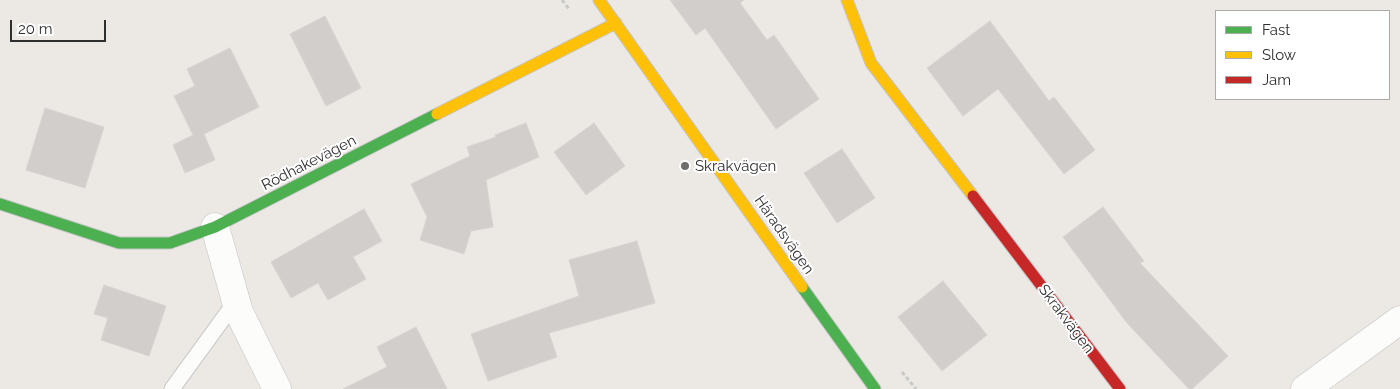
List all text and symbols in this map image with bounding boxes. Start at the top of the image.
scale bar [12,10,109,42]
legend [1215,10,1390,100]
text: 20 m [18,20,53,38]
text: Fast [1262,21,1290,39]
text: Slow [1262,46,1296,64]
text: Jam [1262,71,1291,89]
street label: Rödhakevägen [259,131,359,195]
place label: Skrakvägen [695,157,776,175]
marker: Skrakvägen [679,160,691,172]
street label: Häradsvägen [750,192,818,278]
street label: Skrakvägen [1034,281,1098,357]

